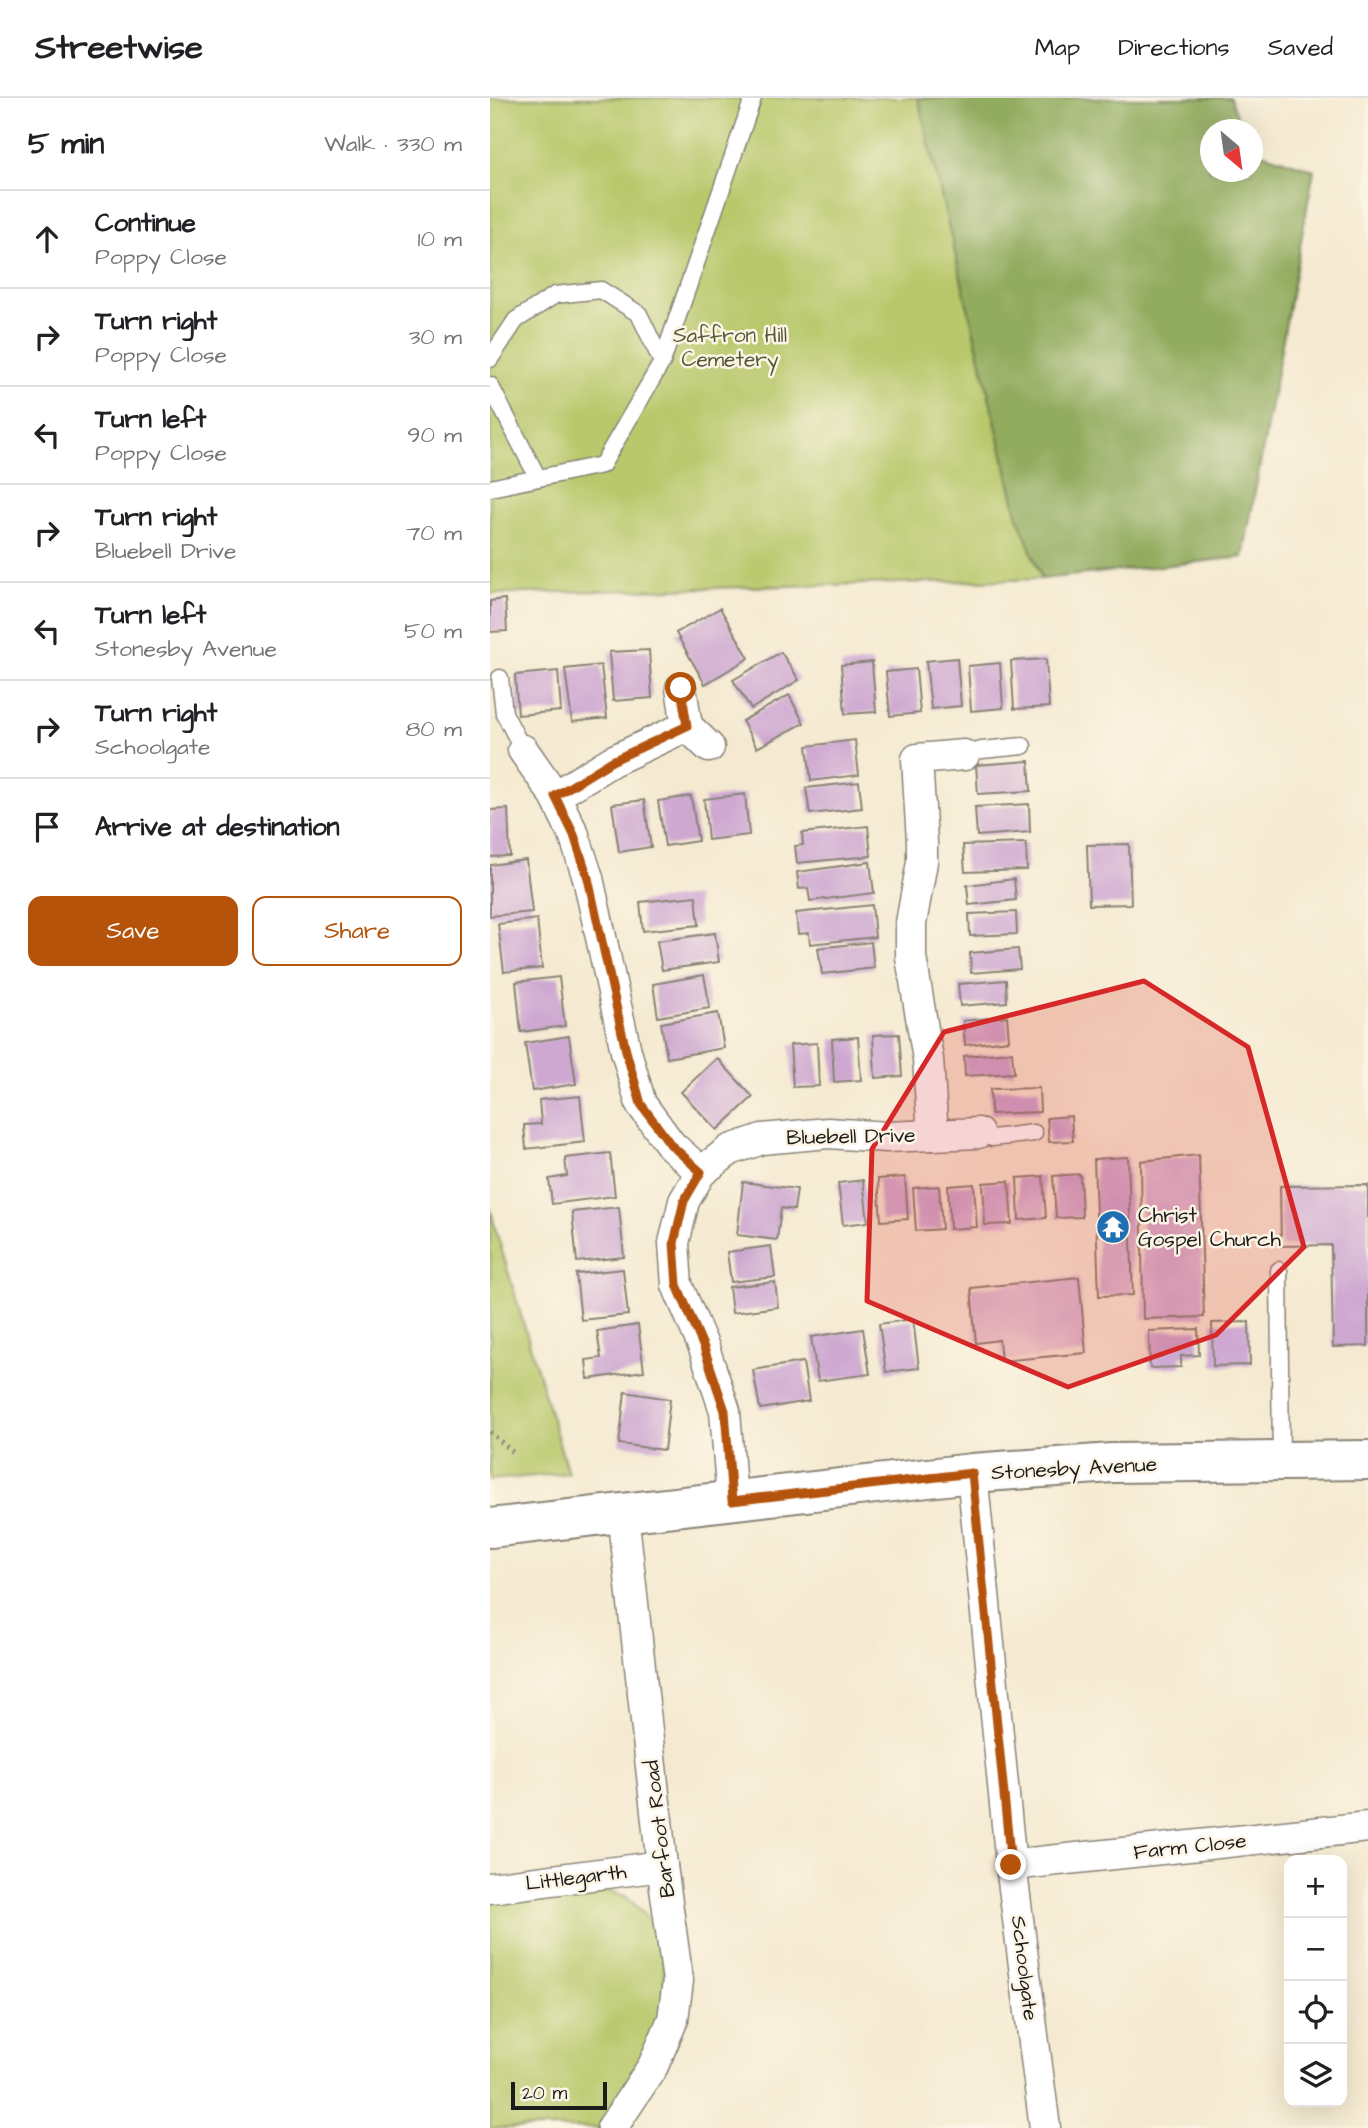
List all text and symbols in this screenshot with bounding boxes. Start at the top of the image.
text: Streetwise [35,25,203,71]
text: Map [1035,31,1080,65]
text: Directions [1118,31,1230,65]
text: Saved [1268,31,1333,65]
north arrow [1200,119,1263,182]
text: 5 min [28,123,104,165]
text: Walk · 330 m [324,128,462,160]
text: Continue [95,205,196,241]
icon: ahead [28,220,66,258]
text: 10 m [417,223,462,255]
text: Poppy Close [95,241,227,273]
text: Turn right [95,303,217,339]
icon: right [28,318,66,356]
text: 30 m [409,321,462,353]
park label: Saffron Hill Cemetery [673,321,787,376]
text: Poppy Close [95,339,227,371]
text: Turn left [95,401,206,437]
icon: left [28,416,66,454]
text: 90 m [407,419,462,451]
text: Poppy Close [95,437,227,469]
text: Turn right [95,499,217,535]
icon: right [28,514,66,552]
text: 70 m [406,517,462,549]
text: Bluebell Drive [95,535,236,567]
text: Turn left [95,597,206,633]
icon: left [28,612,66,650]
text: 50 m [404,615,462,647]
text: Stonesby Avenue [95,633,277,665]
route start [665,672,696,703]
text: Turn right [95,695,217,731]
icon: right [28,710,66,748]
text: 80 m [405,713,462,745]
text: Schoolgate [95,731,211,763]
icon: arrive [28,808,66,846]
text: Arrive at destination [95,809,340,845]
button: Save [28,896,238,966]
button: Share [252,896,462,966]
street label: Bluebell Drive [786,1121,916,1152]
place label: Christ Gospel Church [1138,1201,1281,1255]
temple icon: Christ Gospel Church [1094,1208,1132,1246]
street label: Stonesby Avenue [990,1450,1158,1489]
street label: Barfoot Road [637,1758,682,1899]
street label: Farm Close [1132,1826,1248,1867]
route end [995,1849,1026,1880]
map controls [1284,1855,1347,2107]
button: + [1284,1855,1347,1918]
street label: Littlegarth [524,1857,629,1900]
street label: Schoolgate [1002,1914,1045,2022]
button: − [1284,1918,1347,1981]
button: locate [1284,1981,1347,2044]
button: layers [1284,2044,1347,2107]
scale bar [511,2079,607,2111]
text: 20 m [522,2080,567,2107]

